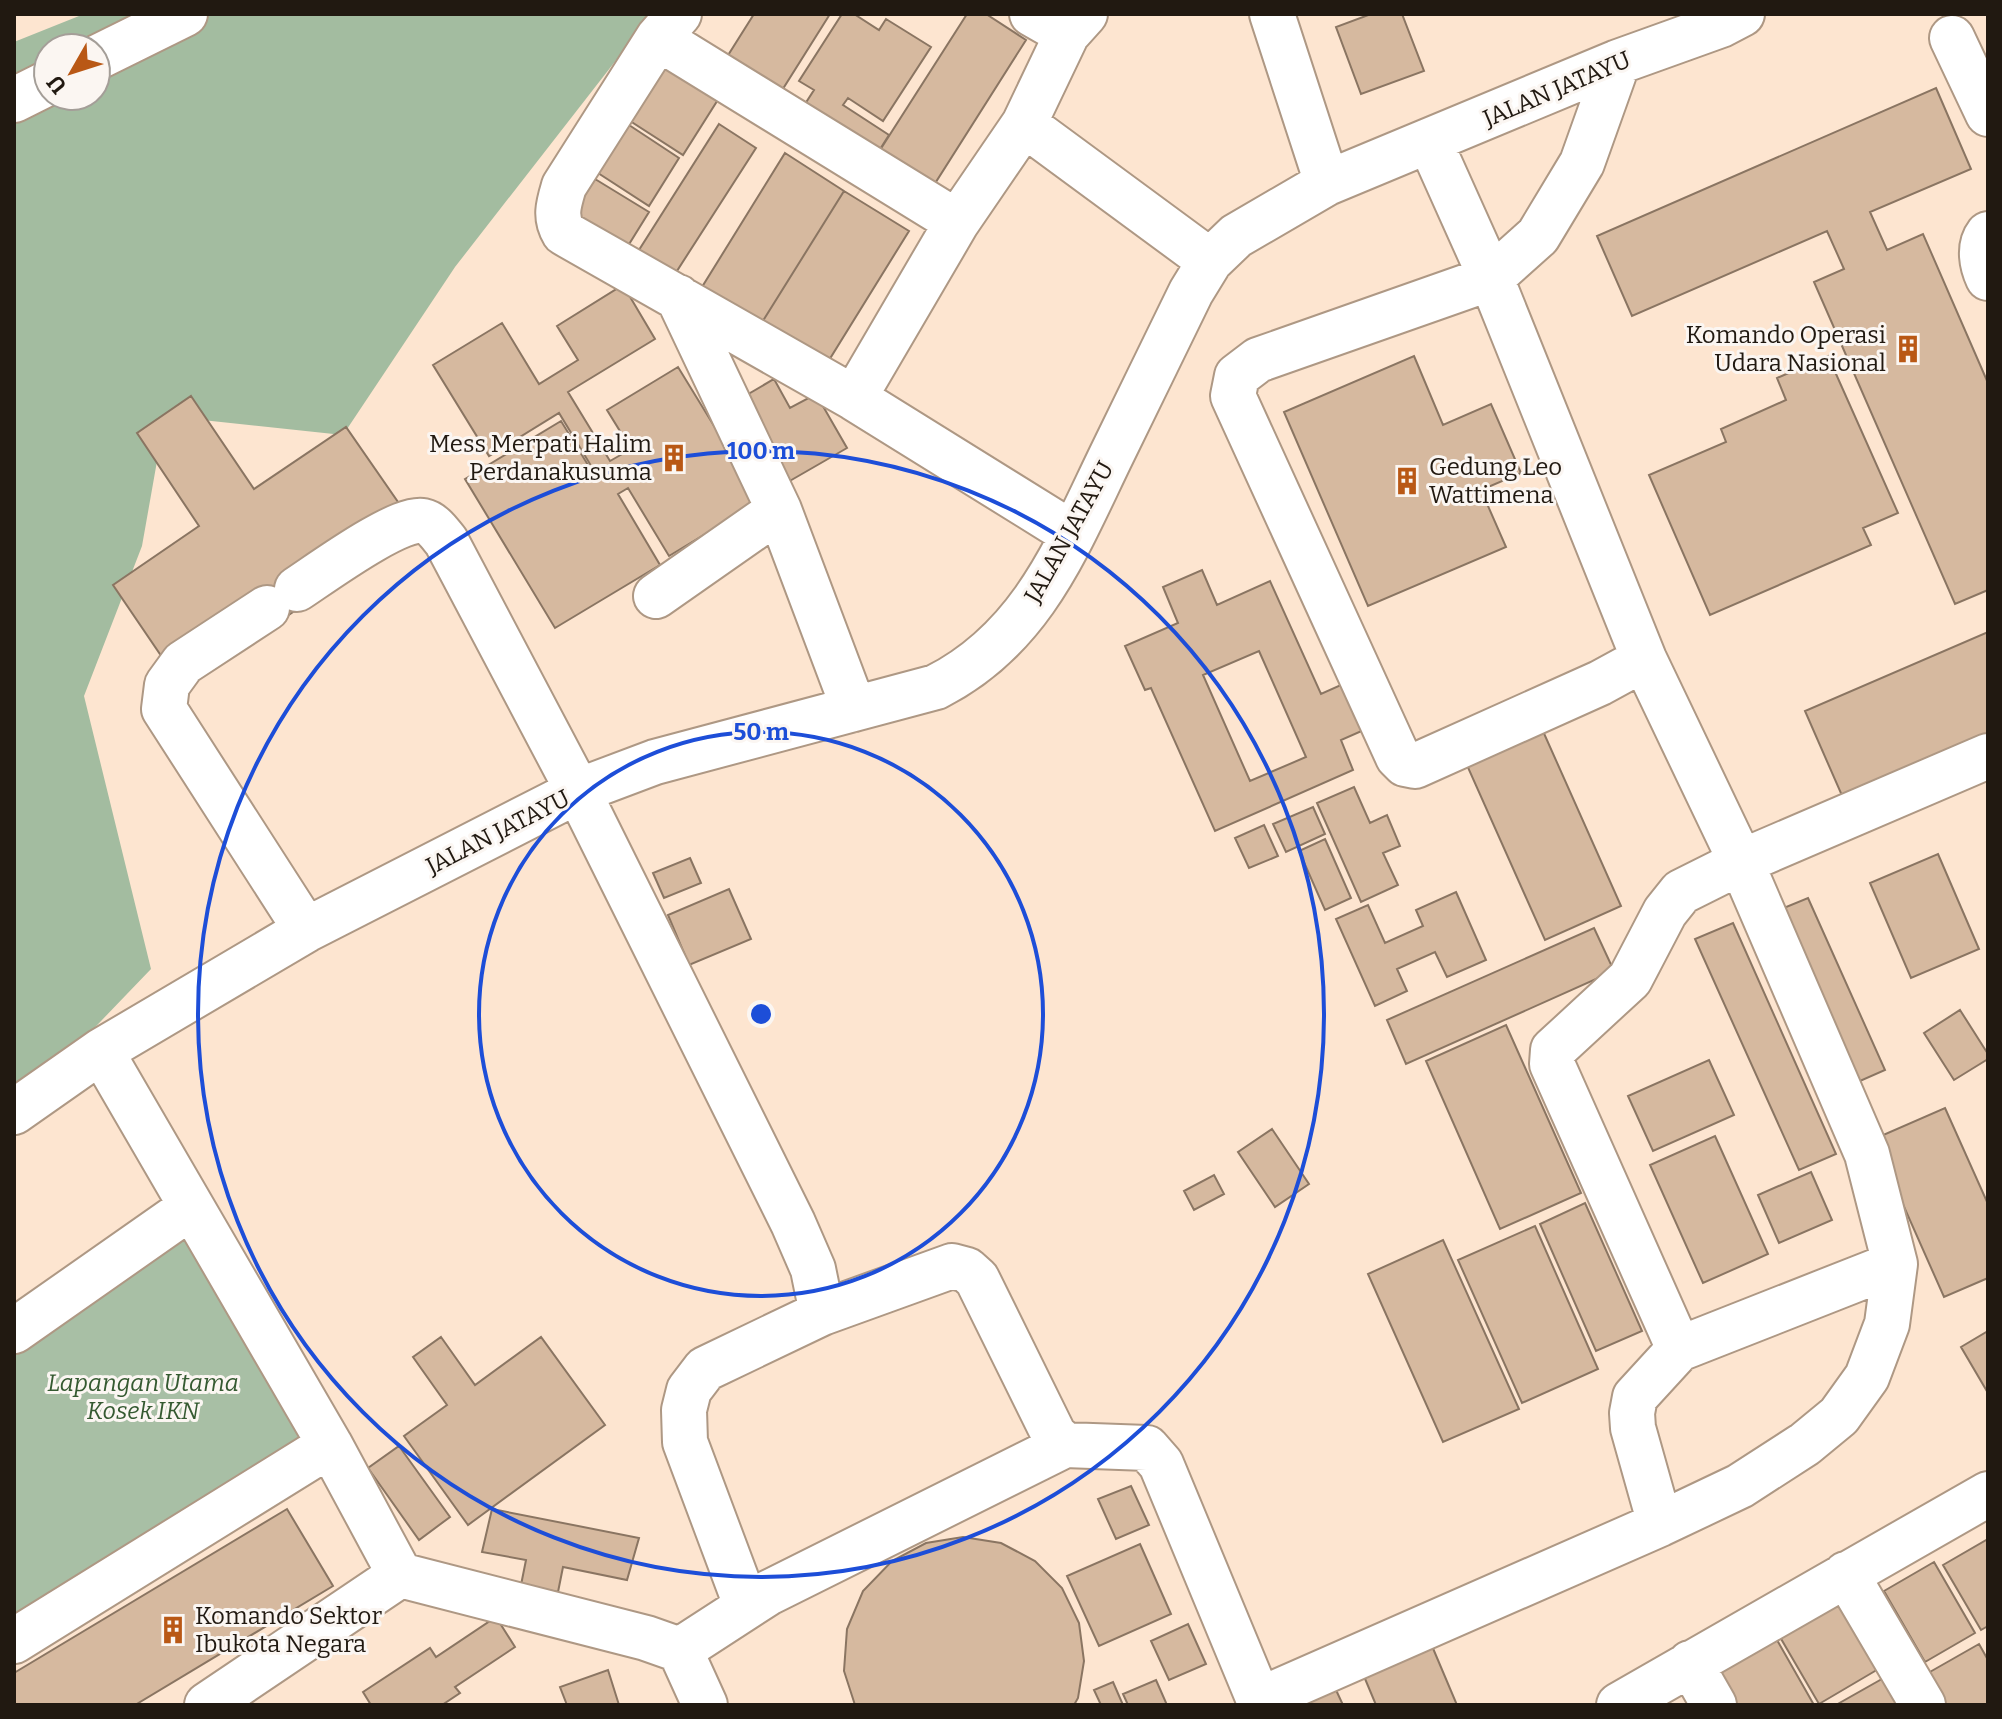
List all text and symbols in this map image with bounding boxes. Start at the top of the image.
north arrow [32,32,112,112]
street label: JALAN JATAYU [1478,45,1635,133]
text: U [41,69,72,99]
place label: Komando Operasi Udara Nasional [1686,321,1886,377]
building icon: Komando Operasi Udara Nasional [1893,334,1923,364]
place label: Mess Merpati Halim Perdanakusuma [429,430,652,486]
text: 100 m [727,437,795,465]
building icon: Mess Merpati Halim Perdanakusuma [659,443,689,473]
place label: Gedung Leo Wattimena [1429,453,1562,509]
street label: JALAN JATAYU [1018,456,1119,609]
building icon: Gedung Leo Wattimena [1392,466,1422,496]
text: 50 m [733,718,789,746]
street label: JALAN JATAYU [421,784,575,881]
centre of rings [747,1000,775,1028]
park label: Lapangan Utama Kosek IKN [47,1369,239,1425]
place label: Komando Sektor Ibukota Negara [195,1602,382,1658]
building icon: Komando Sektor Ibukota Negara [158,1615,188,1645]

